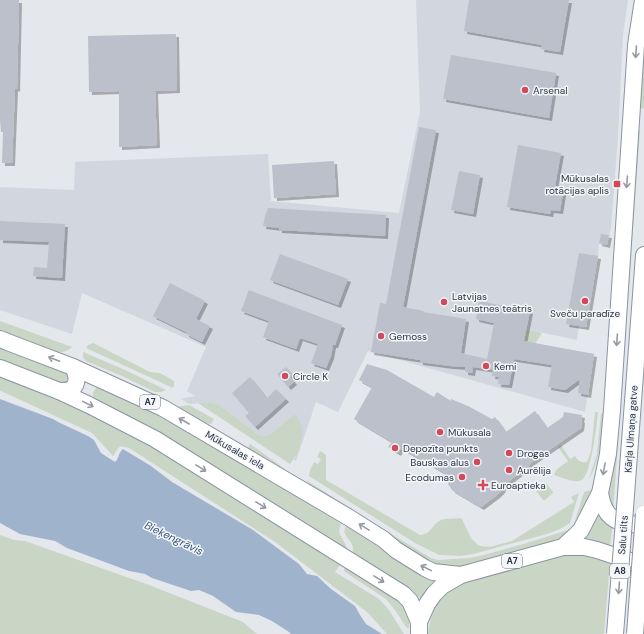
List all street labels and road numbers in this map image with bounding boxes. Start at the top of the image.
street label: Kārļa Ulmaņa gatve [621,385,641,473]
road number: A7 [140,395,160,409]
street label: Mūkusalas iela [203,428,267,472]
street label: Salu tilts [615,515,631,555]
road number: A7 [502,554,522,568]
road number: A8 [610,564,630,578]

